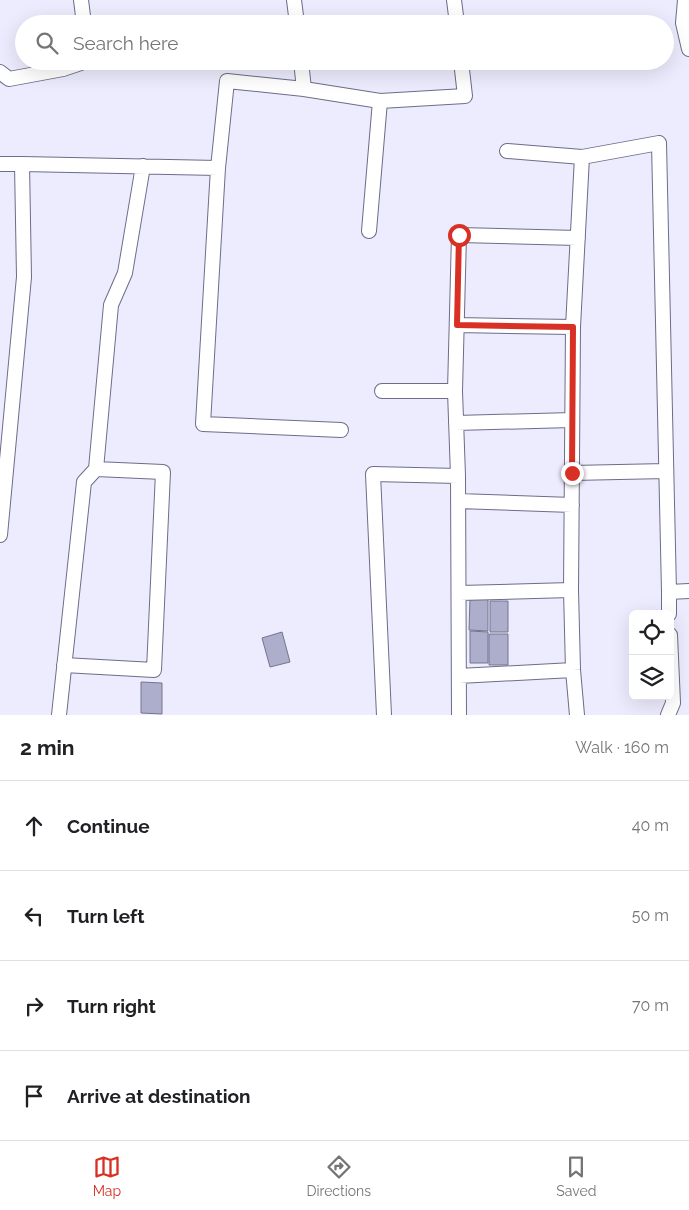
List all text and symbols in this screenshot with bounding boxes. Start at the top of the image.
search box [15,15,674,70]
icon: search [33,29,61,57]
text: Search here [73,32,179,54]
route start [448,224,471,247]
route end [561,462,584,485]
map controls [629,610,674,700]
button: locate [629,610,674,655]
button: layers [629,655,674,700]
text: 2 min [20,735,74,760]
text: Walk · 160 m [575,738,669,757]
icon: ahead [20,812,48,840]
text: Continue [67,815,150,837]
text: 40 m [632,816,669,835]
icon: left [20,902,48,930]
text: Turn left [67,905,144,927]
text: 50 m [632,906,669,925]
icon: right [20,992,48,1020]
text: Turn right [67,995,156,1017]
text: 70 m [632,996,669,1015]
icon: arrive [20,1082,48,1110]
text: Arrive at destination [67,1085,251,1107]
tab: Map [93,1153,121,1199]
tab: Directions [306,1153,371,1199]
tab: Saved [556,1153,596,1199]

